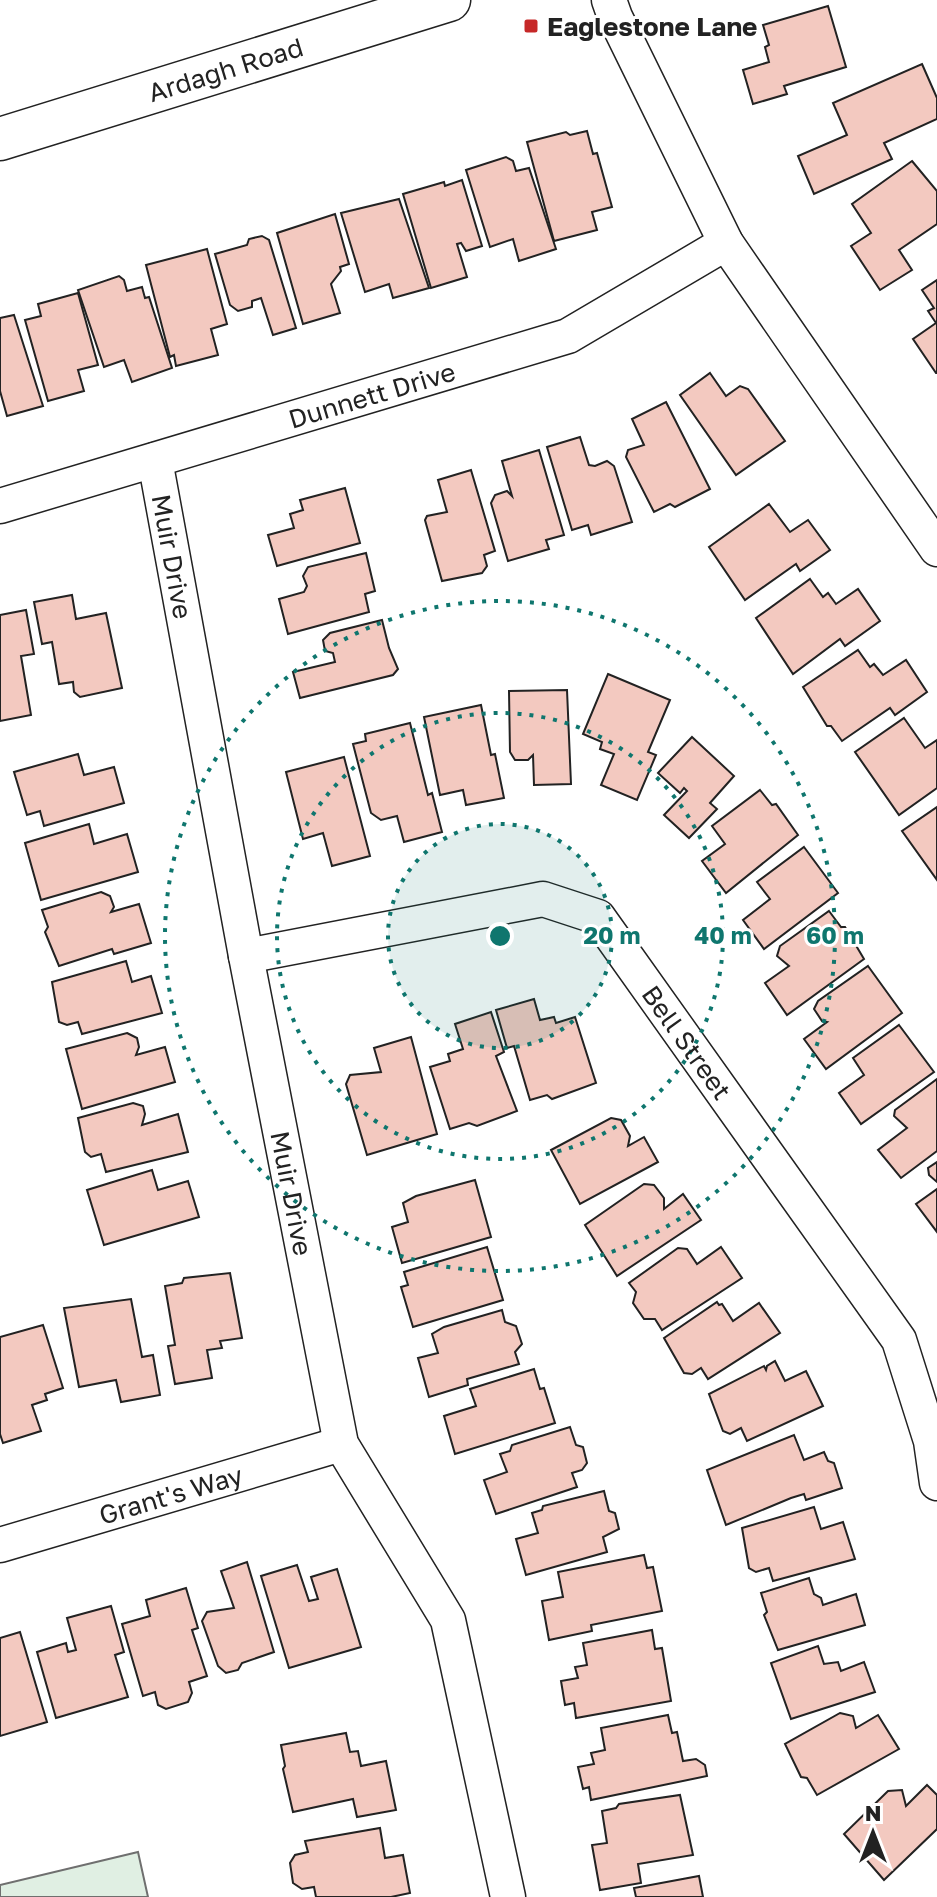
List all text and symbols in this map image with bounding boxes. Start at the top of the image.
place label: Eaglestone Lane [547,11,757,42]
marker: Eaglestone Lane [522,17,540,35]
street label: Ardagh Road [144,31,307,108]
street label: Dunnett Drive [285,355,459,434]
street label: Muir Drive [146,492,199,621]
text: 20 m [583,920,641,949]
text: 40 m [694,920,752,949]
text: 60 m [806,920,864,949]
centre of rings [486,922,514,950]
street label: Bell Street [636,979,738,1105]
street label: Muir Drive [265,1128,319,1258]
street label: Grant's Way [95,1458,246,1530]
north arrow [833,1793,913,1873]
text: N [865,1799,881,1826]

